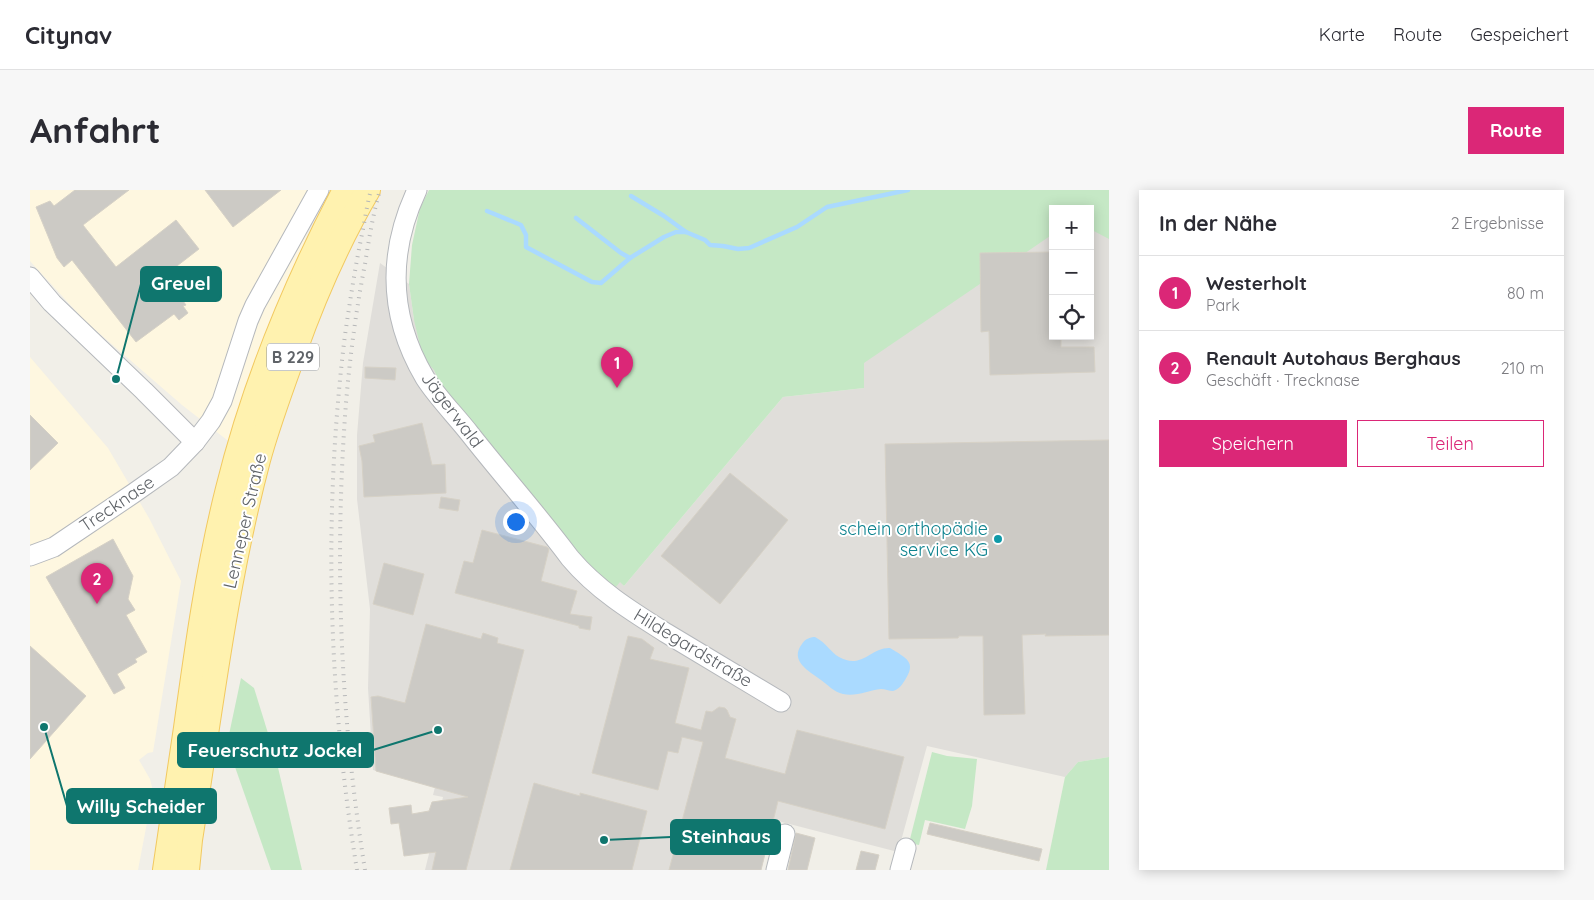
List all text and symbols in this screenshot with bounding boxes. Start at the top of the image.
text: Citynav [25,20,112,50]
text: Karte [1319,23,1365,46]
text: Route [1393,23,1442,46]
text: Gespeichert [1470,23,1569,46]
button: Route [1468,107,1564,154]
text: Anfahrt [30,108,161,152]
map controls [1049,205,1094,340]
button: + [1049,205,1094,250]
text: In der Nähe [1159,210,1277,236]
text: 2 Ergebnisse [1451,213,1544,233]
button: − [1049,250,1094,295]
callout: Greuel [141,267,221,301]
text: Greuel [151,271,211,295]
text: Westerholt [1206,271,1307,295]
text: 1 [1172,283,1178,303]
text: 80 m [1507,283,1544,303]
button: locate [1049,295,1094,340]
text: Park [1206,295,1240,315]
road number: B 229 [267,344,319,370]
text: Renault Autohaus Berghaus [1206,346,1461,370]
pin: 1 [601,347,633,388]
text: 2 [1170,358,1180,378]
text: 210 m [1501,358,1544,378]
street label: Jägerwald [416,367,489,452]
text: Geschäft · Trecknase [1206,370,1360,390]
button: Speichern [1159,420,1347,467]
button: Teilen [1357,420,1544,467]
street label: Lenneper Straße [218,451,271,591]
street label: Trecknase [75,470,159,537]
your location [503,509,529,535]
place label: schein orthopädie service KG [839,517,988,561]
marker: schein orthopädie service KG [992,533,1004,545]
pin: 2 [81,563,113,604]
street label: Hildegardstraße [630,603,757,692]
callout: Feuerschutz Jockel [178,733,373,767]
text: Feuerschutz Jockel [188,738,362,762]
callout: Willy Scheider [67,789,216,823]
text: Willy Scheider [77,794,205,818]
callout: Steinhaus [671,820,780,854]
text: Steinhaus [681,824,771,848]

